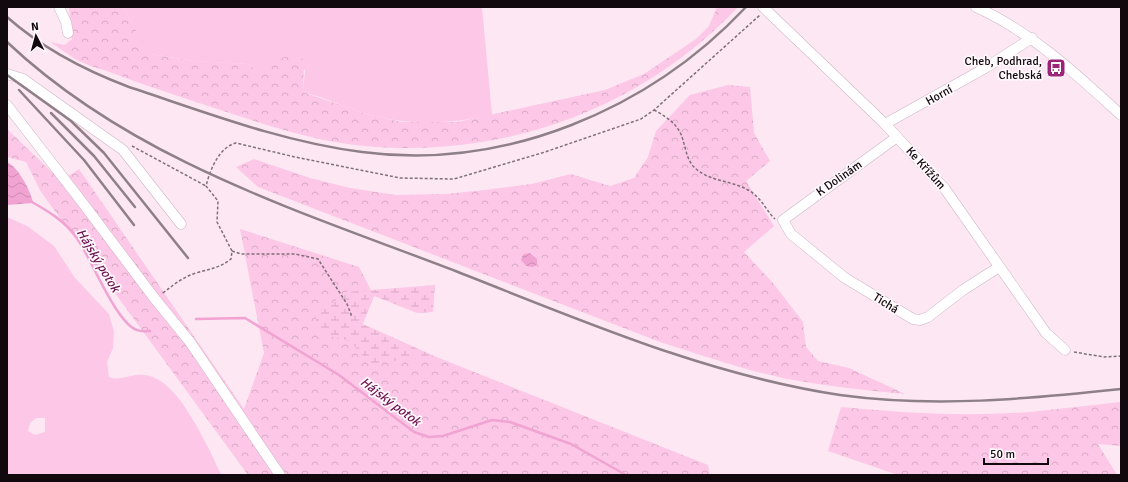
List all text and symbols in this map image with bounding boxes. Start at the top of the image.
north arrow [16,16,56,56]
text: N [31,20,39,33]
place label: Cheb, Podhrad, Chebská [964,54,1042,83]
bus stop icon: Cheb, Podhrad, Chebská [1045,57,1067,79]
street label: Horní [923,82,956,109]
street label: Ke Křížům [903,144,949,193]
street label: K Dolinám [813,157,865,200]
water label: Hájský potok [73,226,124,296]
street label: Tichá [870,290,901,317]
water label: Hájský potok [357,374,425,431]
scale bar [984,440,1048,466]
text: 50 m [990,447,1015,462]

